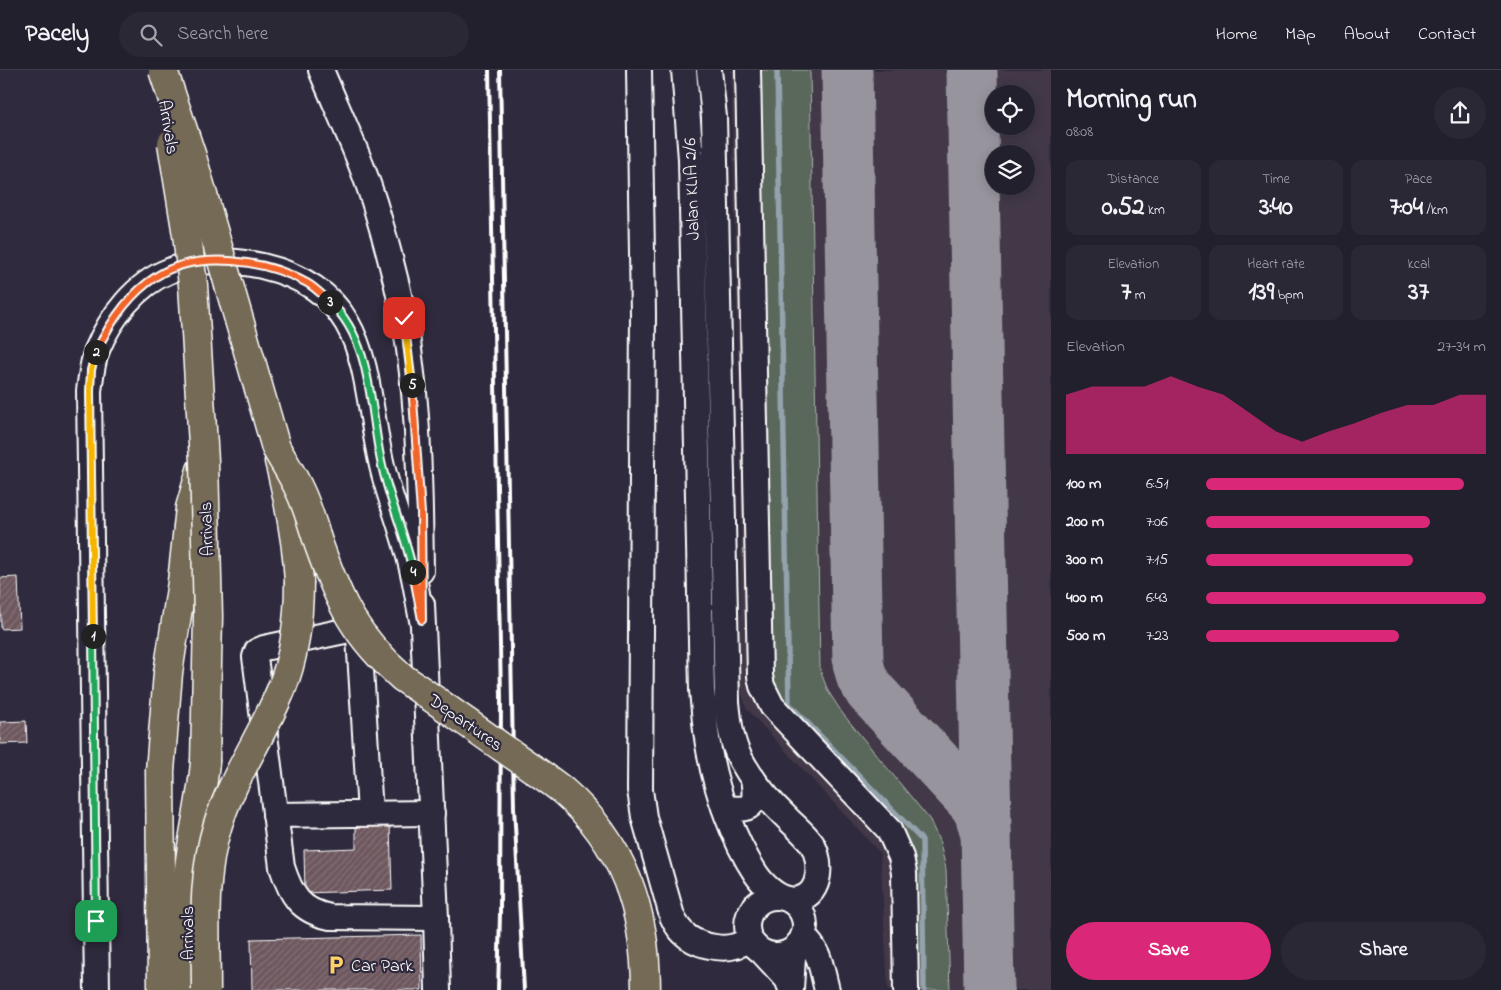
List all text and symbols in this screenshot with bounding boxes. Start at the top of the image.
search box [119,12,469,57]
text: Pacely [25,17,89,52]
icon: search [137,21,165,49]
text: Search here [177,21,268,48]
text: Home [1216,22,1257,48]
text: Map [1285,22,1316,48]
text: About [1344,22,1390,48]
text: Contact [1418,22,1476,48]
text: Morning run [1066,80,1197,121]
map controls [985,85,1035,195]
button: locate [985,85,1035,135]
button: share [1434,87,1486,139]
street label: Arrivals [150,98,184,156]
text: 08:08 [1066,120,1093,144]
street label: Jalan KLIA 2/6 [678,137,708,240]
button: layers [985,145,1035,195]
text: Distance [1108,169,1159,190]
text: Time [1262,169,1290,190]
text: Pace [1405,169,1432,190]
text: 0.52 [1102,190,1144,226]
text: 3:40 [1259,190,1293,226]
text: 7:04 [1389,190,1423,226]
text: km [1144,200,1165,221]
text: /km [1423,200,1448,221]
text: Elevation [1108,254,1159,275]
text: Heart rate [1247,254,1305,275]
text: kcal [1408,254,1430,275]
text: 7 [1121,275,1131,311]
text: 139 [1248,275,1274,311]
text: 37 [1408,275,1429,311]
text: m [1131,285,1146,306]
text: bpm [1274,285,1304,306]
pin: 3 [318,290,342,314]
text: 3 [328,292,333,313]
pin [383,297,425,339]
icon: check [390,304,418,332]
text: Elevation [1066,335,1125,359]
text: 27–34 m [1437,335,1486,359]
pin: 2 [84,340,108,364]
text: 2 [93,342,100,363]
pin: 5 [400,372,424,398]
text: 5 [408,375,417,396]
text: 100 m [1066,472,1101,496]
text: 6:51 [1146,472,1169,496]
street label: Arrivals [194,501,222,557]
text: 200 m [1066,510,1104,534]
text: 7:06 [1146,510,1168,534]
text: 300 m [1066,548,1103,572]
text: 7:15 [1146,548,1168,572]
pin: 4 [400,560,426,584]
text: 4 [411,562,416,583]
text: 400 m [1066,586,1103,610]
text: 6:43 [1146,586,1168,610]
pin: 1 [80,624,106,648]
text: 500 m [1066,624,1105,648]
text: 7:23 [1146,624,1169,648]
text: 1 [91,626,96,647]
street label: Departures [422,688,507,759]
pin [75,900,117,942]
street label: Arrivals [176,906,202,960]
icon: arrive [82,907,110,935]
button: Save [1066,922,1271,980]
button: Share [1281,922,1486,980]
parking icon: Car Park [325,954,347,976]
place label: Car Park [351,954,413,980]

